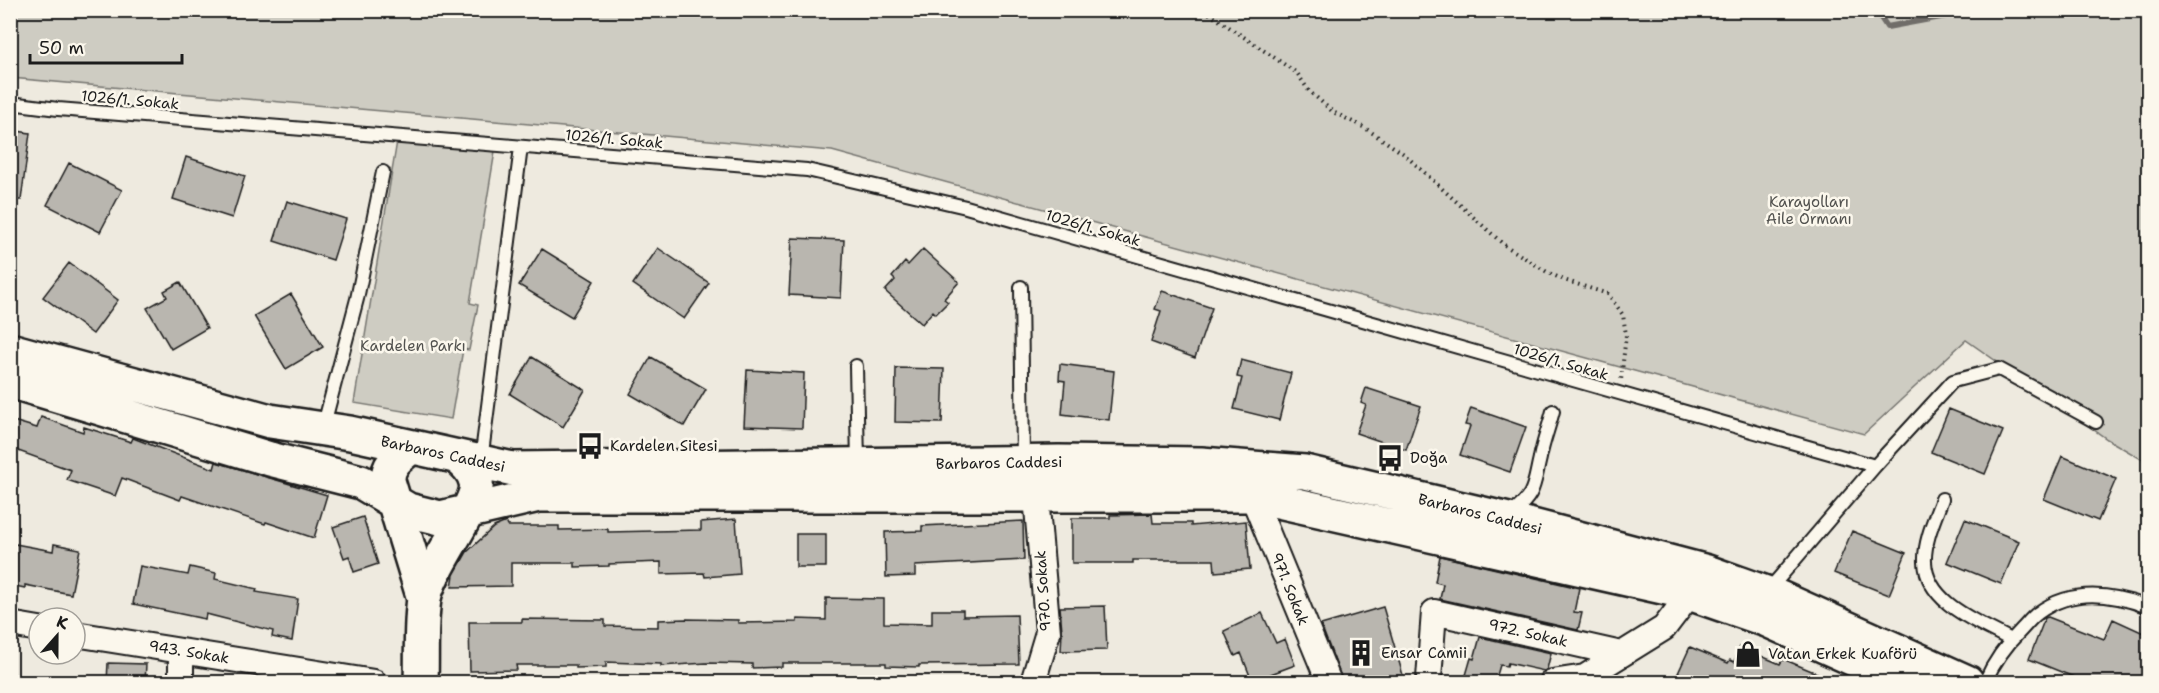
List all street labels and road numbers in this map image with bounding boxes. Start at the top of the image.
street label: 1026/1. Sokak [80,86,180,114]
street label: 1026/1. Sokak [564,125,664,153]
street label: 1026/1. Sokak [1043,205,1143,251]
street label: 1026/1. Sokak [1511,339,1611,385]
street label: Barbaros Caddesi [379,431,507,477]
street label: Barbaros Caddesi [935,452,1063,474]
street label: Barbaros Caddesi [1416,489,1544,539]
street label: 970. Sokak [1030,550,1056,632]
street label: 971. Sokak [1266,550,1314,628]
street label: 972. Sokak [1486,614,1570,652]
street label: 943. Sokak [147,636,231,668]

